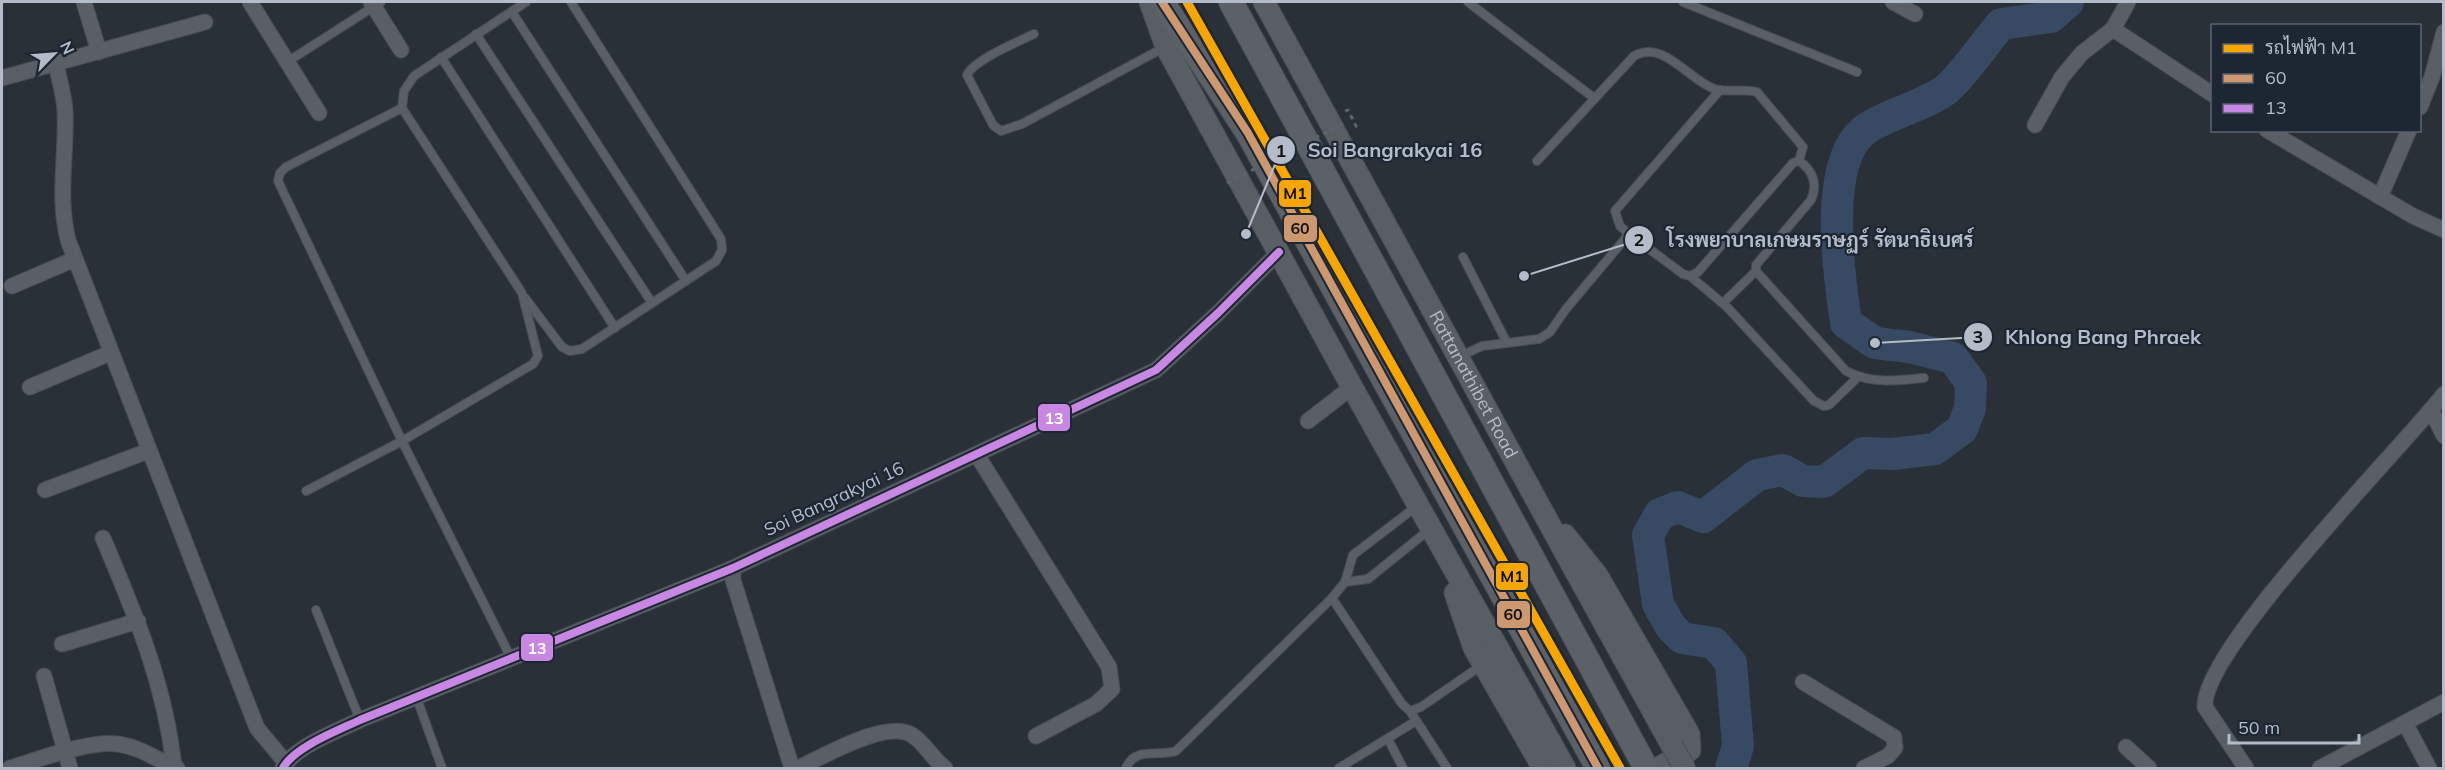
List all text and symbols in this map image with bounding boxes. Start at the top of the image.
north arrow [24,24,84,84]
legend [2211,24,2421,132]
text: รถไฟฟ้า M1 [2265,35,2357,59]
text: N [56,38,79,57]
text: 60 [2265,66,2287,89]
text: 13 [2265,96,2287,119]
callout: Soi Bangrakyai 16 [1266,131,1494,169]
text: Soi Bangrakyai 16 [1308,137,1482,162]
text: 1 [1276,139,1286,162]
line badge: M1 [1278,179,1312,208]
text: M1 [1283,183,1307,203]
line badge: 60 [1283,214,1318,243]
text: 60 [1290,218,1310,238]
callout: โรงพยาบาลเกษมราษฏร์ รัตนาธิเบศร์ [1624,221,1985,259]
text: โรงพยาบาลเกษมราษฏร์ รัตนาธิเบศร์ [1666,226,1975,254]
text: 2 [1634,228,1644,251]
street label: Rattanathibet Road [1424,306,1523,462]
callout: Khlong Bang Phraek [1963,318,2214,356]
text: Khlong Bang Phraek [2005,324,2202,349]
text: 3 [1973,325,1983,348]
line badge: 13 [1037,403,1071,432]
text: 13 [1044,408,1064,428]
street label: Soi Bangrakyai 16 [760,456,907,541]
line badge: M1 [1495,562,1529,591]
text: M1 [1500,566,1524,586]
line badge: 60 [1496,600,1531,629]
text: 60 [1503,604,1523,624]
line badge: 13 [520,633,554,662]
text: 13 [527,638,547,658]
scale bar [2229,707,2360,745]
text: 50 m [2238,716,2280,739]

